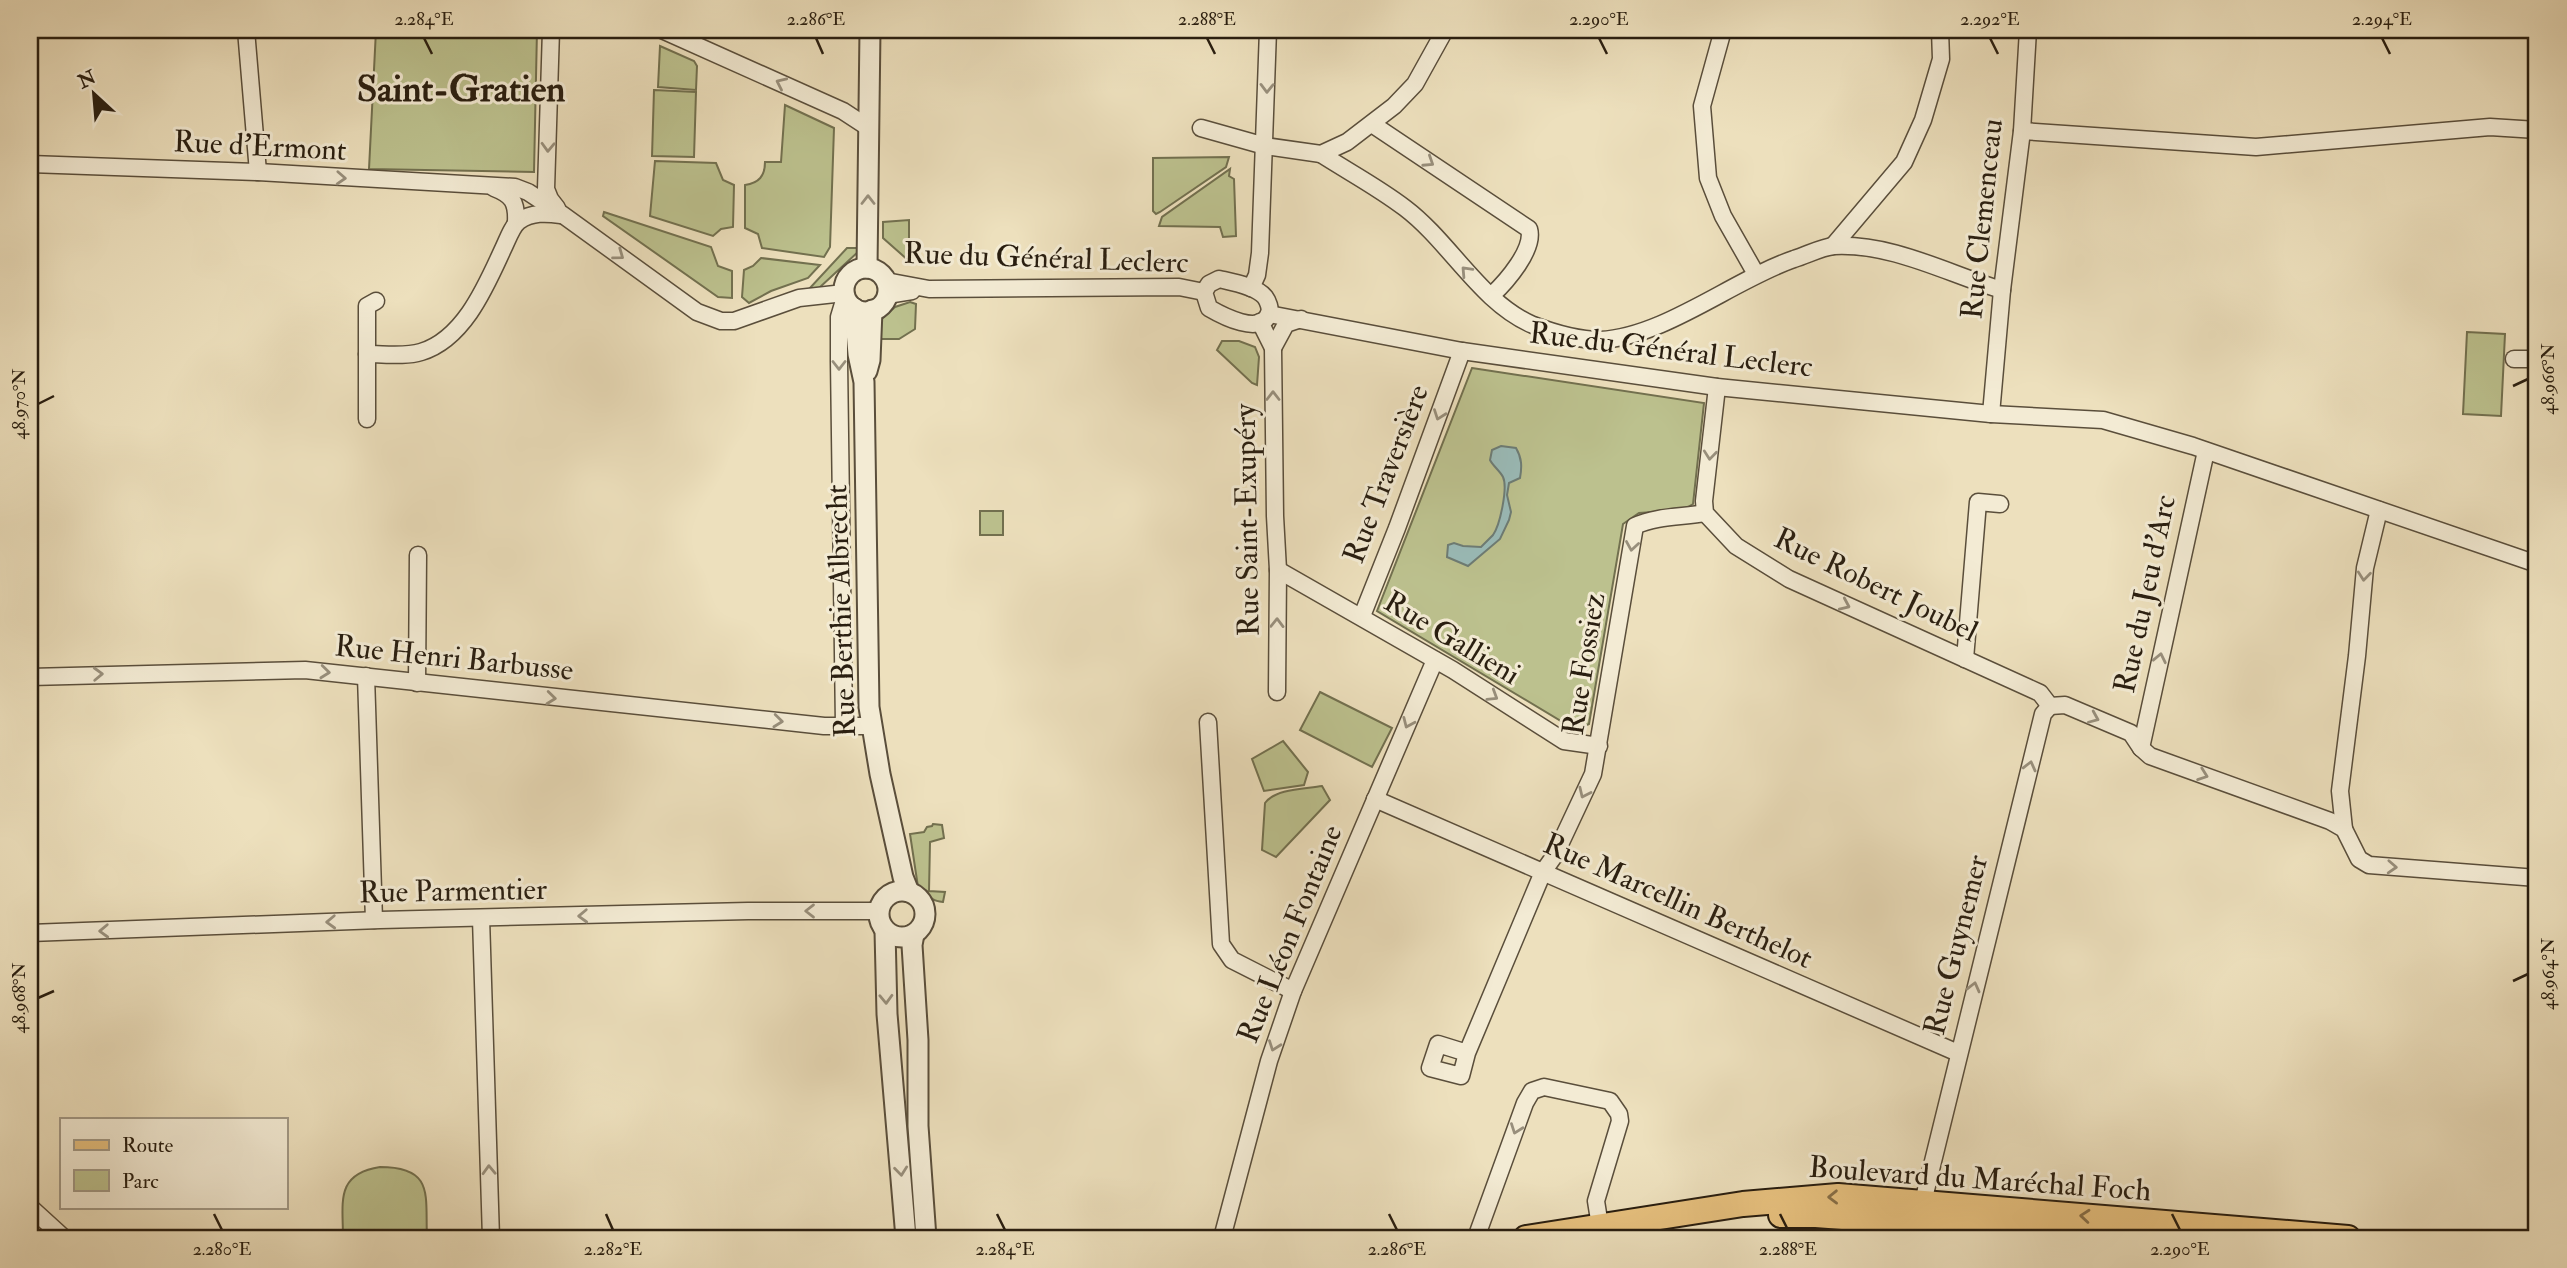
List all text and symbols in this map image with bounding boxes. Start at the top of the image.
text: 2.284°E [394,8,454,31]
text: 2.286°E [787,8,845,31]
text: 2.288°E [1178,8,1236,31]
text: 2.290°E [1569,8,1629,31]
text: 2.292°E [1960,8,2020,31]
text: 2.294°E [2352,8,2412,31]
north arrow [60,60,130,130]
text: N [73,65,101,95]
district label: Saint-Gratien [357,66,565,113]
one-way arrow [776,77,788,91]
one-way arrow [1259,82,1274,93]
street label: Rue Clemenceau [1953,117,2011,321]
street label: Rue d'Ermont [172,123,348,169]
one-way arrow [540,142,555,153]
one-way arrow [1422,153,1435,166]
one-way arrow [335,170,346,185]
one-way arrow [860,194,876,204]
street label: Rue du Général Leclerc [903,235,1189,281]
one-way arrow [611,247,624,259]
one-way arrow [1462,266,1475,279]
street label: Rue du Général Leclerc [1527,314,1815,386]
text: 48.966°N [2537,343,2560,415]
one-way arrow [831,360,847,371]
text: 48.970°N [8,369,31,439]
street label: Rue Traversière [1335,379,1437,569]
one-way arrow [1265,390,1281,401]
street label: Rue Saint-Exupéry [1226,403,1268,637]
one-way arrow [1433,408,1447,420]
one-way arrow [1702,450,1717,461]
street label: Rue Berthie Albrecht [818,484,864,738]
street label: Rue du Jeu d'Arc [2106,492,2184,696]
street label: Rue Robert Joubel [1768,520,1984,650]
one-way arrow [1625,540,1640,552]
one-way arrow [2357,571,2372,582]
street label: Rue Gallieni [1377,583,1527,693]
street label: Rue Fossiez [1554,590,1614,738]
one-way arrow [1838,597,1850,611]
one-way arrow [1269,618,1285,628]
street label: Rue Henri Barbusse [333,627,575,689]
one-way arrow [2152,652,2167,664]
one-way arrow [320,664,331,679]
one-way arrow [93,667,104,682]
one-way arrow [1485,687,1498,700]
one-way arrow [545,690,557,705]
one-way arrow [2088,709,2100,723]
one-way arrow [772,713,783,728]
one-way arrow [1402,716,1416,728]
one-way arrow [2022,760,2036,772]
one-way arrow [2196,767,2208,781]
one-way arrow [1578,786,1592,798]
street label: Rue Léon Fontaine [1229,820,1351,1048]
street label: Rue Marcellin Berthelot [1538,825,1819,977]
street label: Rue Guynemer [1916,851,1996,1039]
one-way arrow [2387,859,2398,874]
street label: Rue Parmentier [359,871,547,911]
one-way arrow [805,903,815,919]
one-way arrow [577,908,588,923]
one-way arrow [325,914,336,929]
one-way arrow [98,923,109,938]
text: 48.964°N [2537,938,2560,1010]
text: 48.968°N [8,963,31,1033]
one-way arrow [1966,981,1980,993]
one-way arrow [878,994,893,1005]
one-way arrow [1268,1040,1282,1052]
legend [60,1118,287,1208]
one-way arrow [1510,1123,1524,1135]
text: Route [122,1132,174,1159]
street label: Boulevard du Maréchal Foch [1808,1149,2153,1209]
one-way arrow [482,1164,497,1175]
one-way arrow [893,1166,908,1177]
text: Parc [122,1168,159,1195]
one-way arrow [1828,1189,1838,1205]
one-way arrow [2079,1209,2090,1224]
text: 2.280°E [193,1238,251,1261]
text: 2.282°E [584,1238,642,1261]
text: 2.284°E [975,1238,1035,1261]
text: 2.286°E [1368,1238,1426,1261]
text: 2.288°E [1759,1238,1817,1261]
text: 2.290°E [2150,1238,2210,1261]

